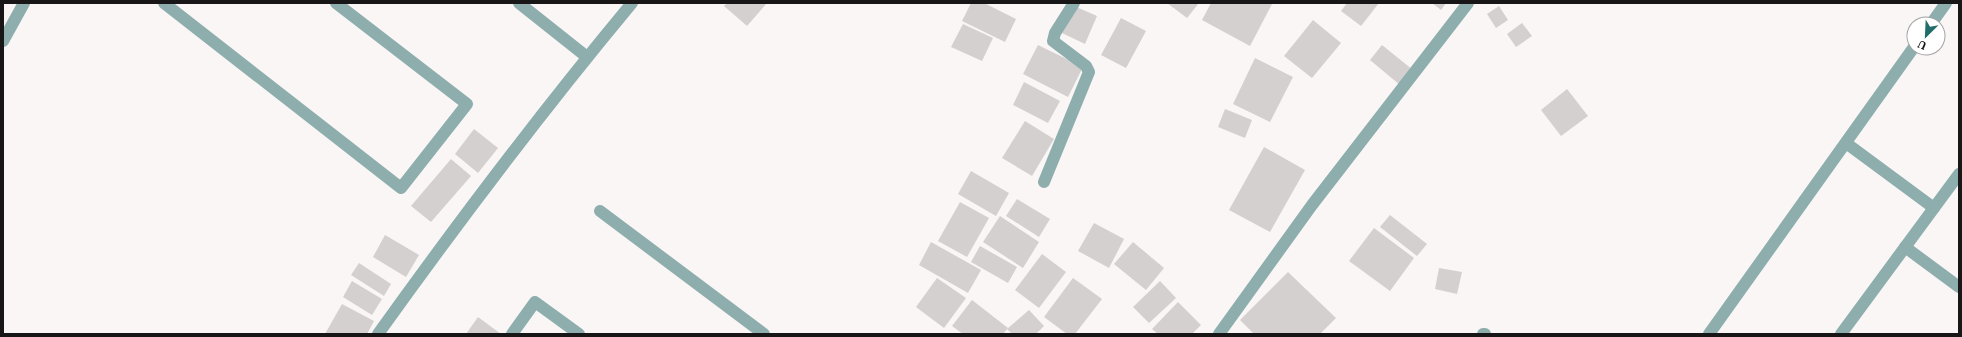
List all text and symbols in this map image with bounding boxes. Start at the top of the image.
north arrow [1906,16,1946,56]
text: U [1915,37,1929,53]

